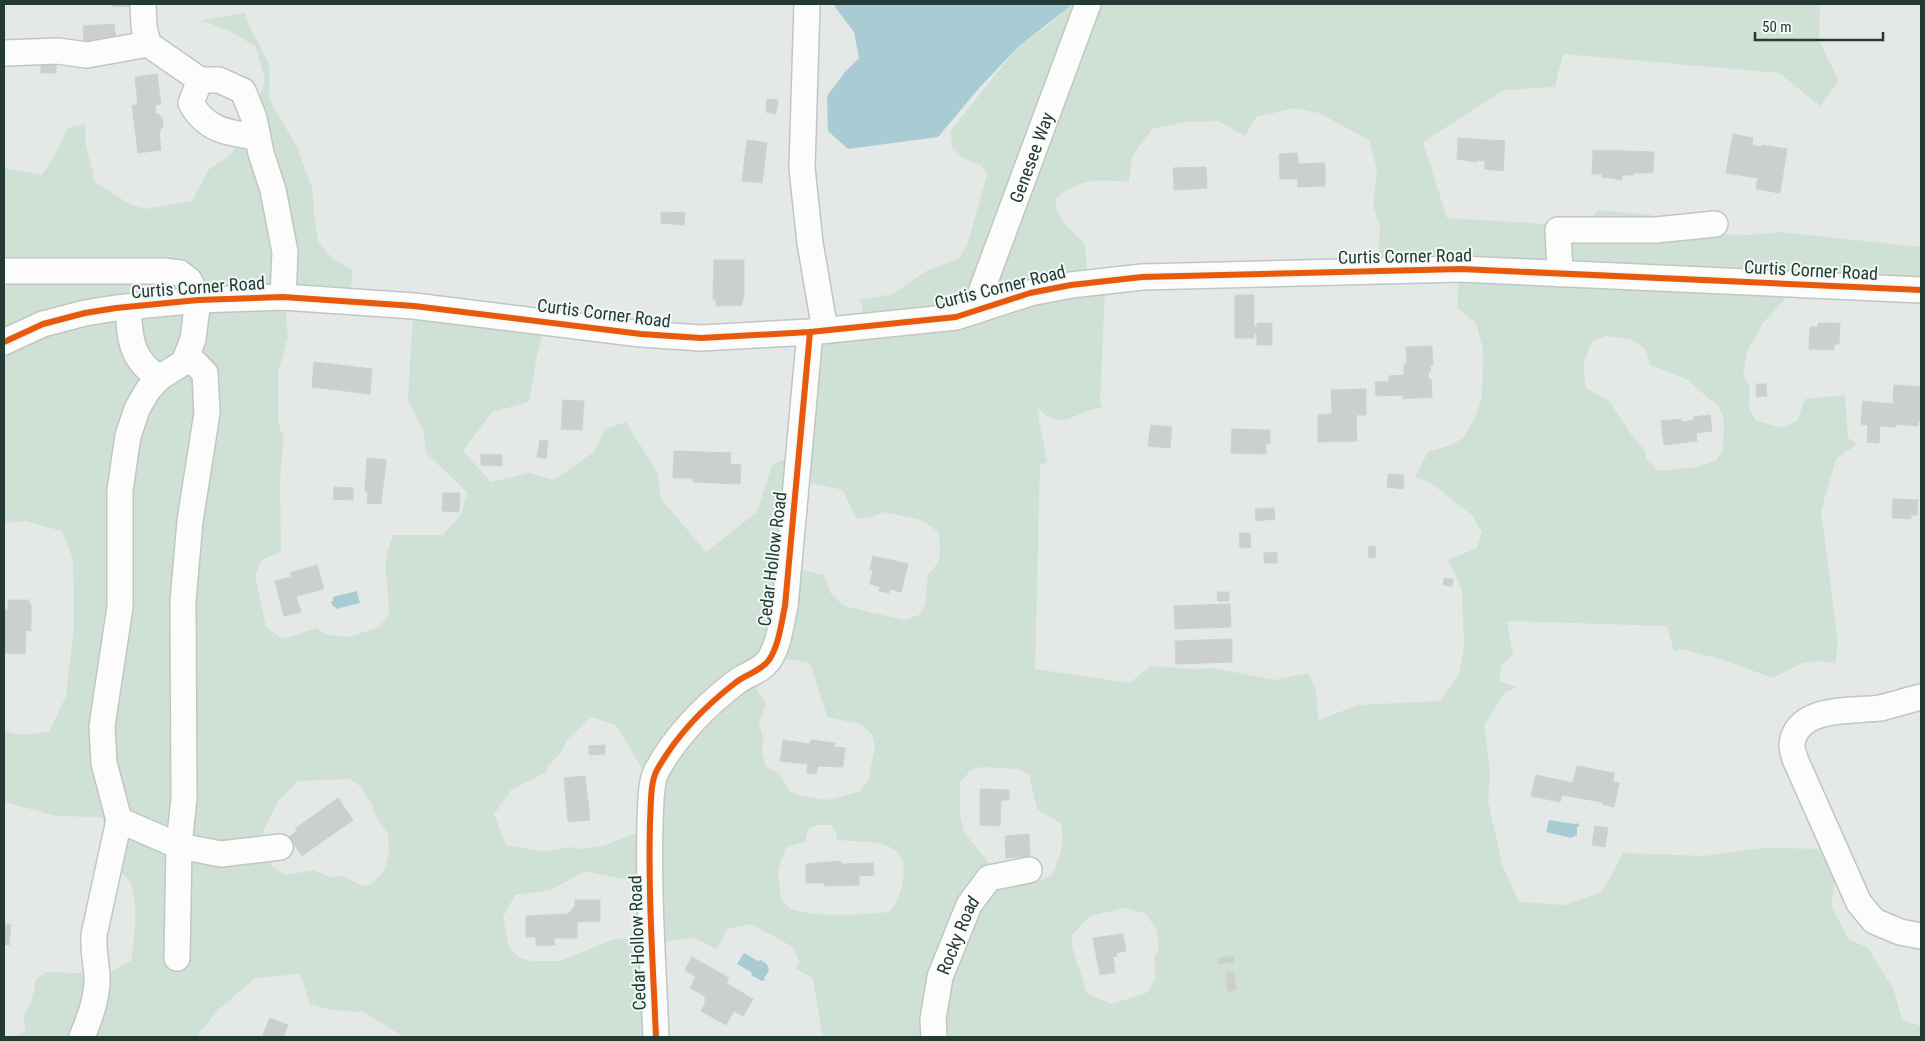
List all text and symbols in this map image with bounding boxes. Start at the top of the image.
scale bar [1755,10,1882,42]
text: 50 m [1762,18,1792,36]
street label: Genesee Way [1005,109,1058,205]
street label: Curtis Corner Road [1338,244,1472,268]
street label: Curtis Corner Road [1743,256,1879,284]
street label: Curtis Corner Road [932,261,1068,313]
street label: Curtis Corner Road [130,272,266,302]
street label: Curtis Corner Road [536,294,672,332]
street label: Cedar Hollow Road [753,491,791,627]
street label: Cedar Hollow Road [624,875,650,1011]
street label: Rocky Road [932,891,983,977]

